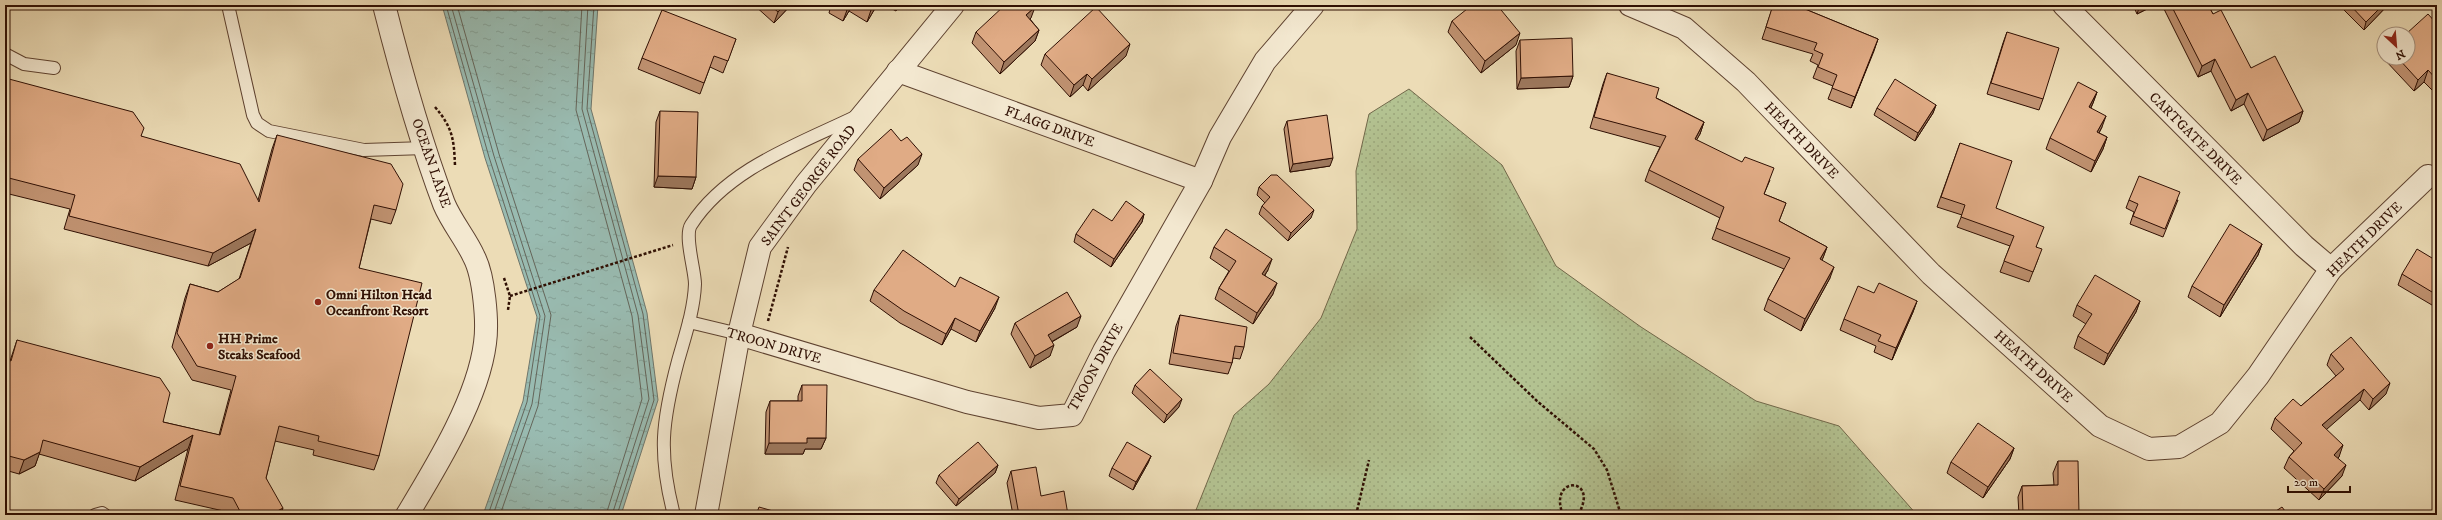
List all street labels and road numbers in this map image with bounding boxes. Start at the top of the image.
street label: CARTGATE DRIVE [2145,88,2246,189]
street label: HEATH DRIVE [1760,99,1842,183]
street label: FLAGG DRIVE [1002,102,1097,152]
street label: OCEAN LANE [407,116,455,210]
street label: SAINT GEORGE ROAD [757,122,860,250]
street label: HEATH DRIVE [2323,198,2406,281]
street label: TROON DRIVE [1064,320,1128,415]
street label: TROON DRIVE [724,324,823,368]
street label: HEATH DRIVE [1990,327,2076,407]

